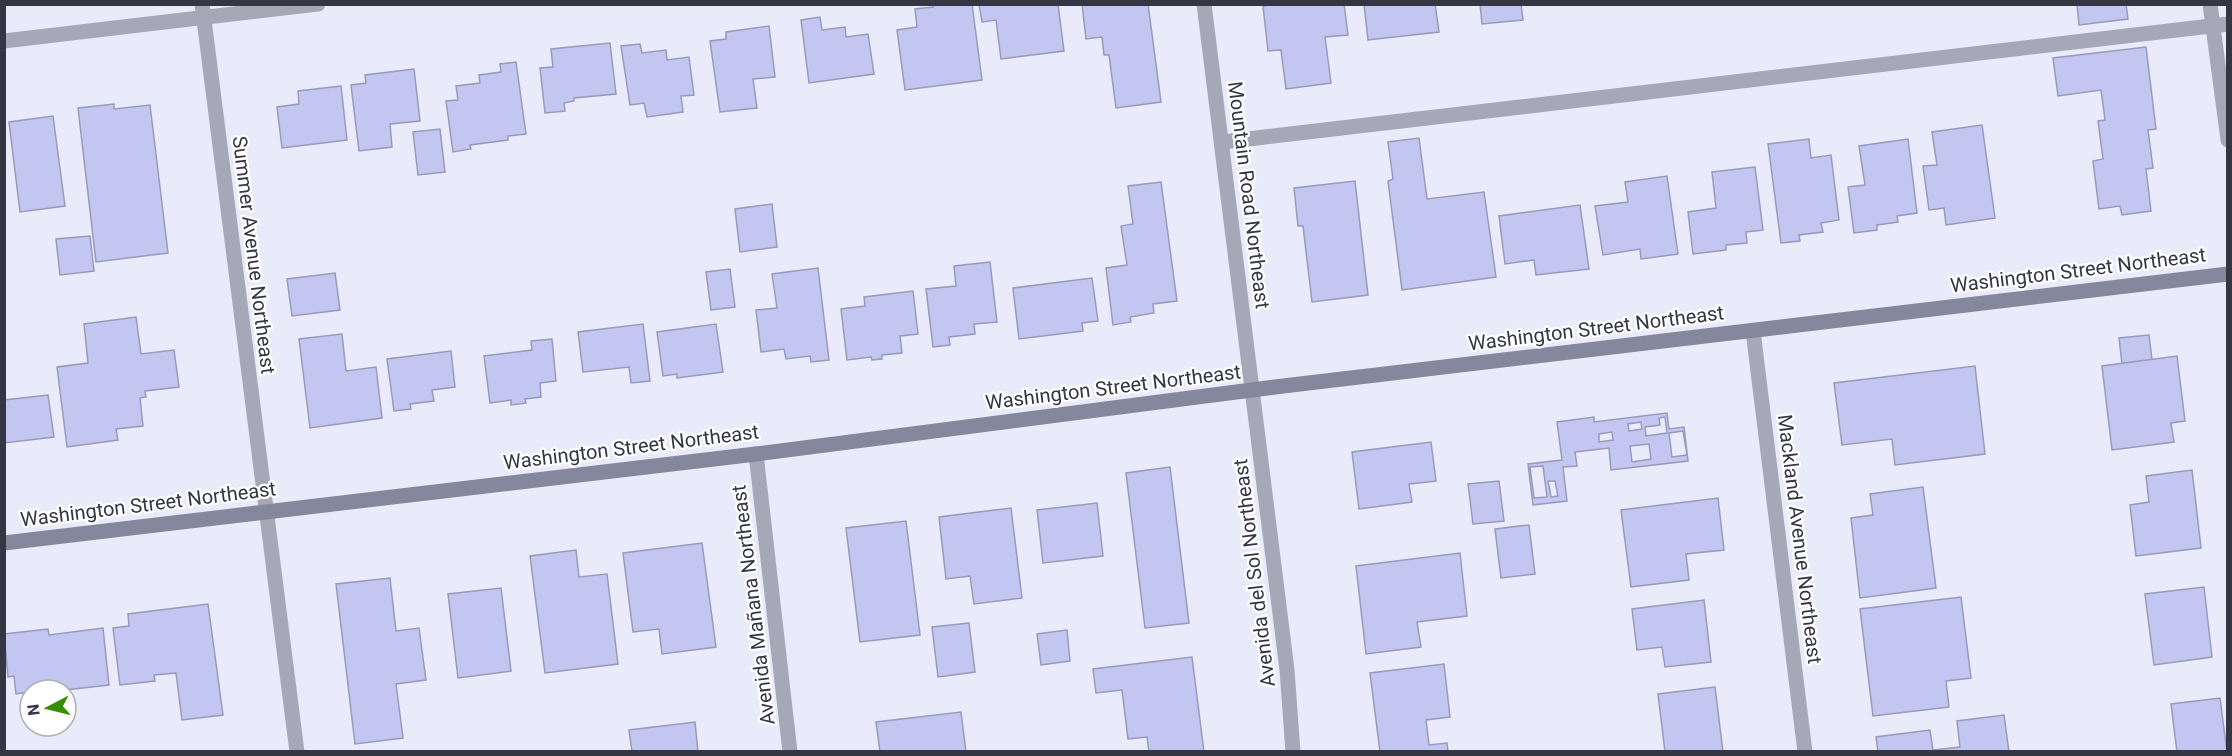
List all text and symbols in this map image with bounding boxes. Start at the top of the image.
street label: Mountain Road Northeast [1223,80,1275,310]
street label: Summer Avenue Northeast [227,135,281,375]
street label: Washington Street Northeast [1949,242,2207,298]
street label: Washington Street Northeast [1467,300,1725,356]
street label: Washington Street Northeast [984,359,1242,415]
street label: Mackland Avenue Northeast [1773,413,1827,665]
street label: Washington Street Northeast [502,419,760,475]
street label: Avenida del Sol Northeast [1228,458,1280,688]
street label: Washington Street Northeast [19,476,277,532]
street label: Avenida Mañana Northeast [726,484,780,726]
north arrow [18,678,78,738]
text: N [23,703,44,717]

